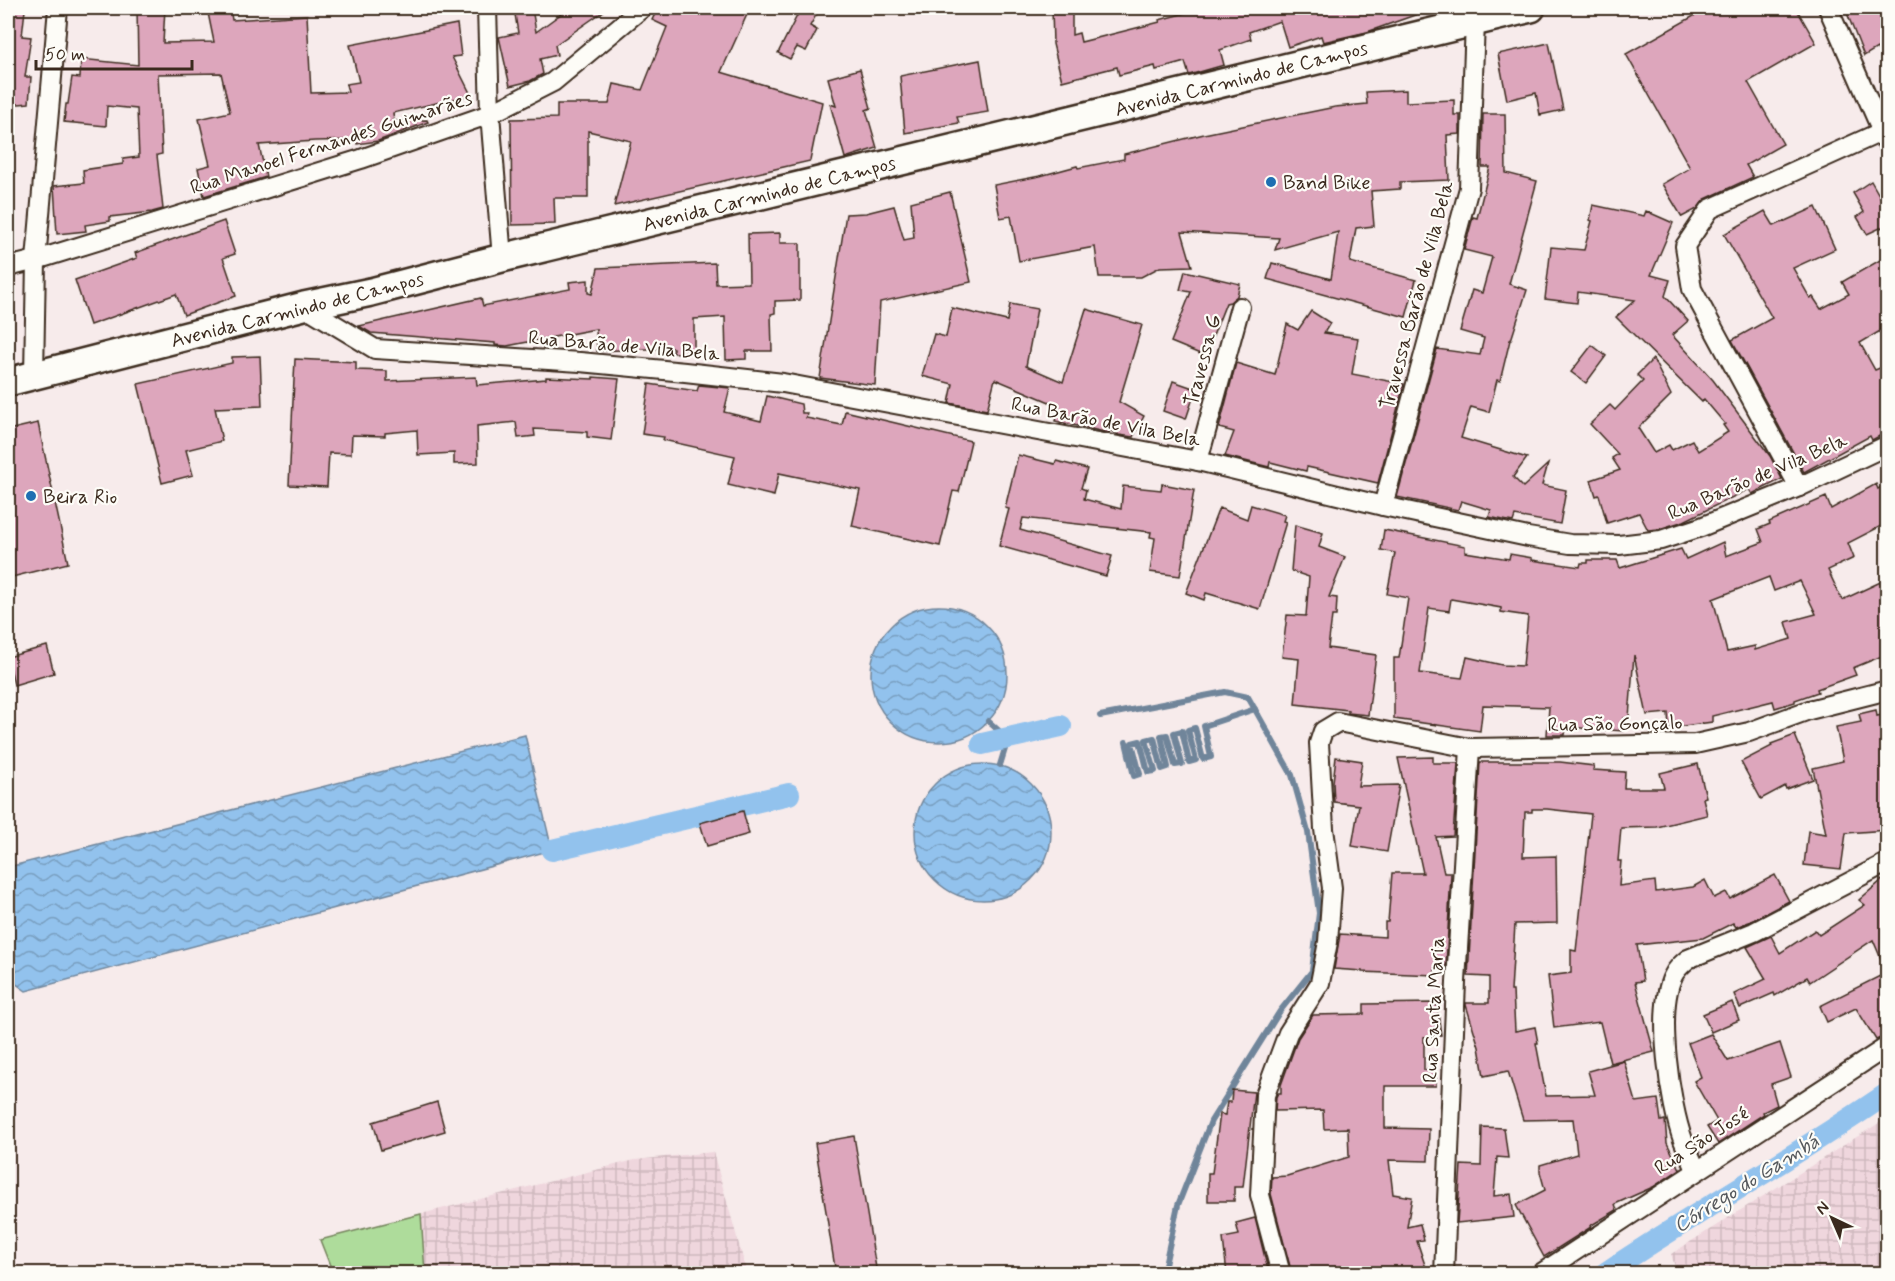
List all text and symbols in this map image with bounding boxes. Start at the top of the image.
scale bar [36,33,192,71]
street label: Avenida Carmindo de Campos [1112,35,1371,124]
text: 50 m [45,43,85,67]
street label: Rua Manoel Fernandes Guimarães [187,85,476,202]
street label: Avenida Carmindo de Campos [640,150,899,239]
place label: Band Bike [1283,170,1371,197]
marker: Band Bike [1264,175,1278,189]
street label: Travessa Barão de Vila Bela [1374,177,1461,413]
street label: Avenida Carmindo de Campos [168,266,427,355]
street label: Travessa G [1178,312,1229,409]
street label: Rua Barão de Vila Bela [527,325,722,368]
street label: Rua Barão de Vila Bela [1009,391,1204,454]
street label: Rua Barão de Vila Bela [1664,427,1852,527]
place label: Beira Rio [43,484,117,511]
marker: Beira Rio [24,489,38,503]
street label: Rua São Gonçalo [1547,710,1683,739]
street label: Rua Santa Maria [1417,937,1452,1084]
street label: Rua São José [1649,1101,1754,1182]
water label: Córrego do Gambá [1668,1128,1826,1242]
north arrow [1802,1188,1862,1248]
text: N [1811,1197,1834,1220]

